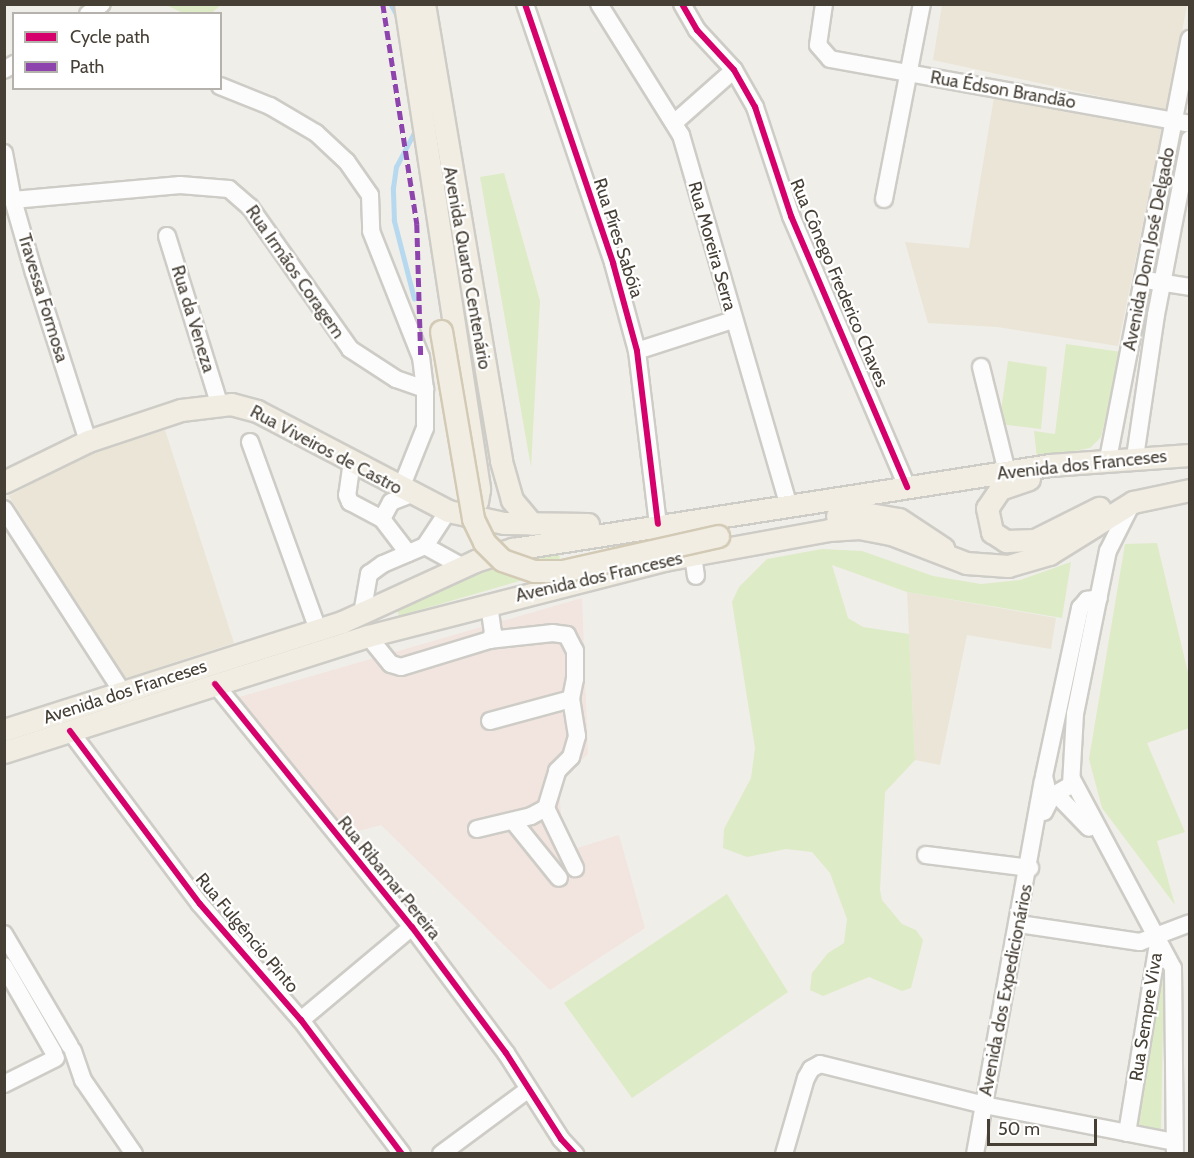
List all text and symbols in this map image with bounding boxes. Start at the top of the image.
legend [12,12,222,90]
text: Cycle path [70,26,150,48]
text: Path [70,56,104,78]
street label: Rua Édson Brandão [929,67,1077,113]
street label: Avenida Dom José Delgado [1119,146,1179,352]
street label: Avenida Quarto Centenário [439,165,495,371]
street label: Rua Píres Sabóia [589,175,647,301]
street label: Rua Cônego Frederico Chaves [785,176,893,390]
street label: Rua Moreira Serra [683,179,741,313]
street label: Rua Irmãos Coragem [241,201,349,343]
street label: Travessa Formosa [13,231,73,365]
street label: Rua da Veneza [166,263,220,375]
street label: Rua Viveiros de Castro [246,401,406,499]
street label: Avenida dos Franceses [996,445,1168,485]
street label: Avenida dos Franceses [513,547,685,607]
street label: Avenida dos Franceses [41,655,209,729]
street label: Rua Ribamar Pereira [333,812,445,944]
street label: Rua Fulgêncio Pinto [191,869,303,997]
street label: Avenida dos Expedicionários [975,882,1037,1098]
street label: Rua Sempre Viva [1125,951,1167,1083]
scale bar [990,1107,1100,1145]
text: 50 m [998,1118,1040,1140]

